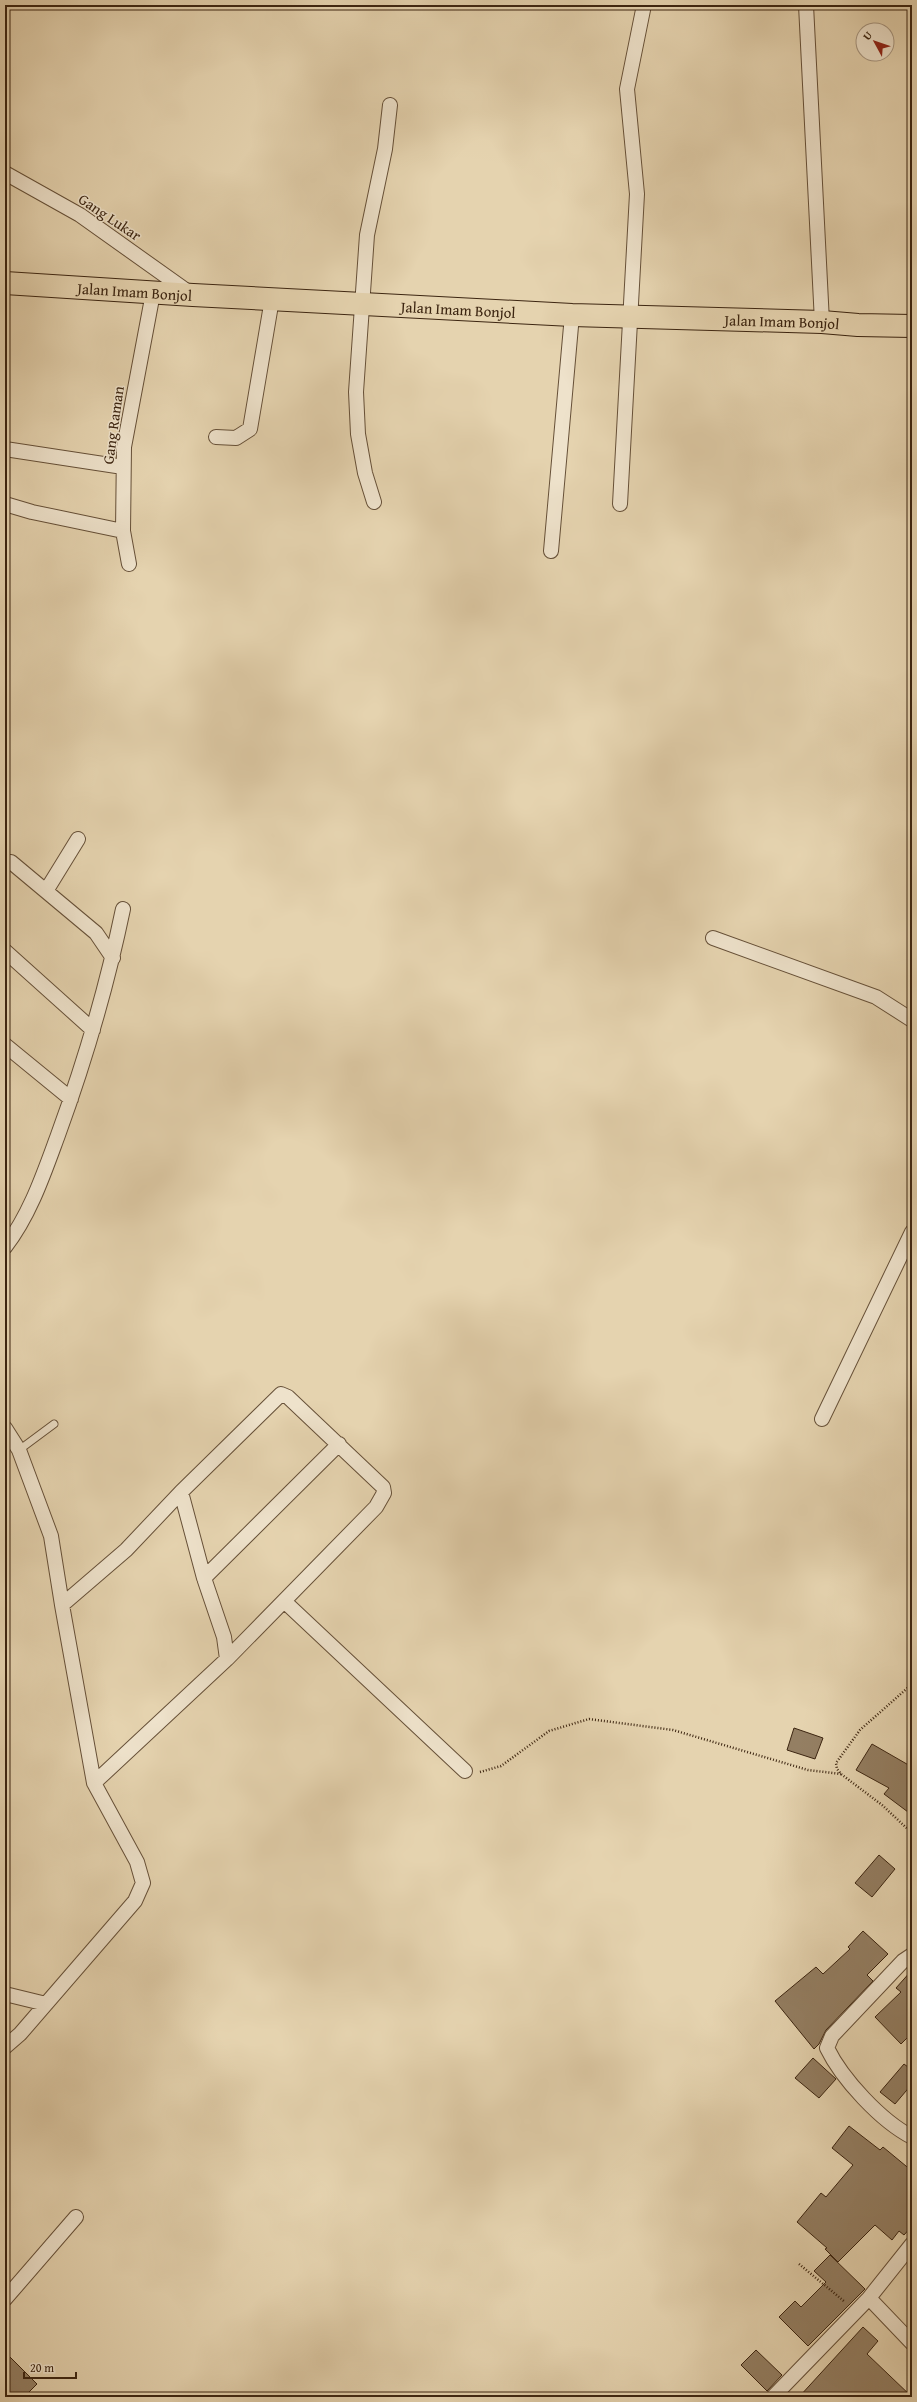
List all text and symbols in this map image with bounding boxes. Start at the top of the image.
north arrow [855,22,895,62]
text: U [859,27,876,44]
street label: Gang Lukar [75,188,145,246]
street label: Jalan Imam Bonjol [75,277,193,305]
street label: Jalan Imam Bonjol [398,295,516,323]
street label: Jalan Imam Bonjol [722,309,840,334]
street label: Gang Raman [97,384,129,465]
scale bar [24,2354,76,2380]
text: 20 m [30,2359,54,2376]

